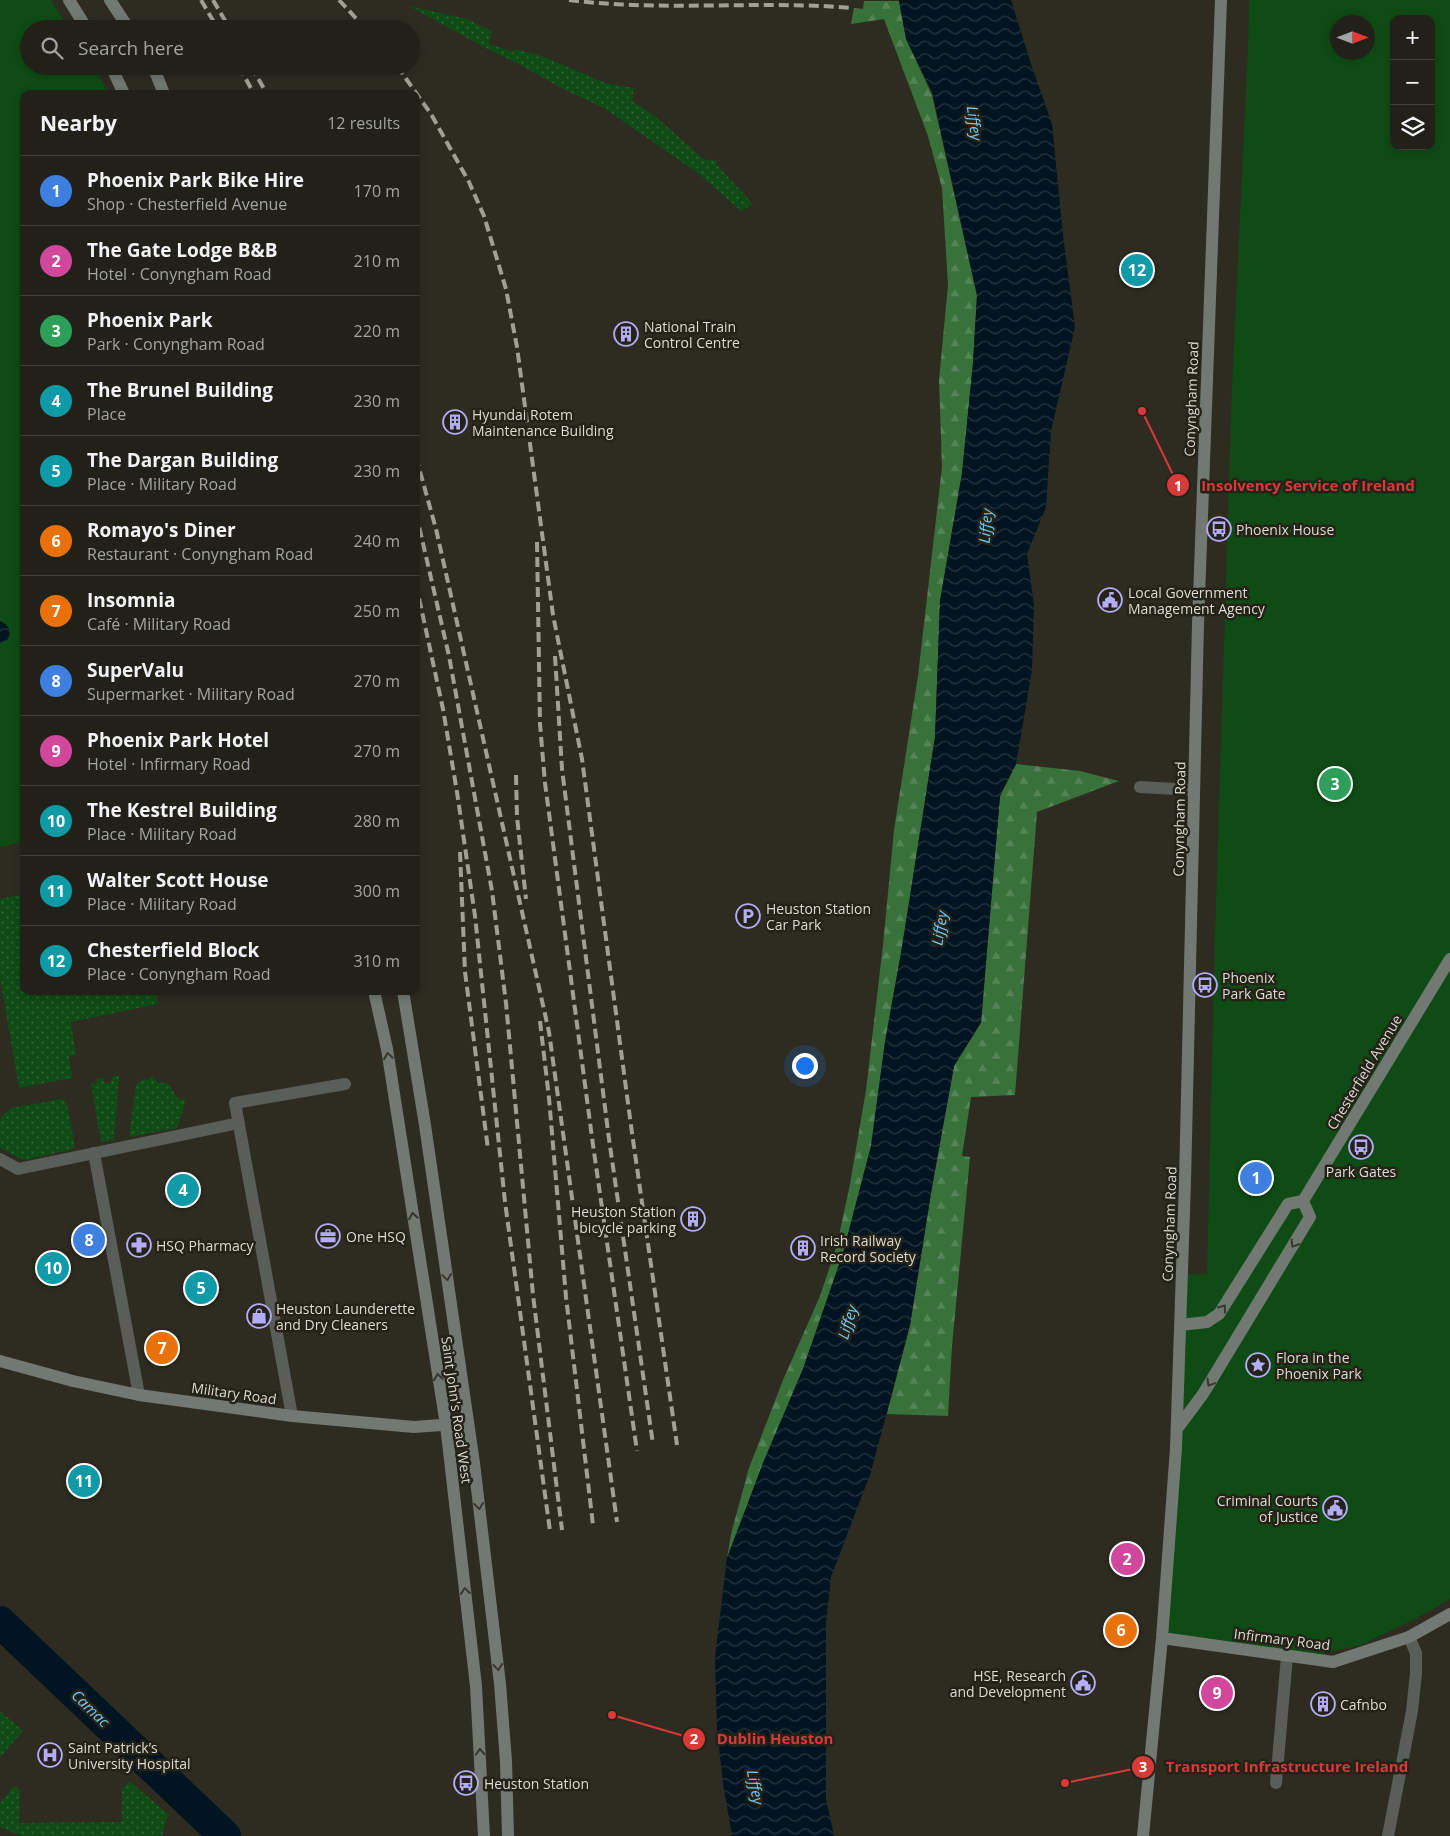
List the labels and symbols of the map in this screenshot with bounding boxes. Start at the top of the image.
north arrow [1330,15,1375,60]
water label: Liffey [963,104,987,143]
pin: 12 [1121,251,1153,289]
place label: National Train Control Centre [644,317,740,352]
building icon: National Train Control Centre [613,321,639,347]
street label: Conyngham Road [1179,341,1203,457]
place label: Hyundai Rotem Maintenance Building [472,405,614,440]
building icon: Hyundai Rotem Maintenance Building [442,409,468,435]
callout: Insolvency Service of Ireland [1166,470,1424,500]
text: 1 [1174,475,1182,495]
text: Insolvency Service of Ireland [1201,475,1415,495]
water label: Liffey [974,507,997,544]
bus stop icon: Phoenix House [1206,516,1232,542]
place label: Phoenix House [1236,520,1334,539]
place label: Local Government Management Agency [1128,583,1266,618]
public building icon: Local Government Management Agency [1097,587,1123,613]
street label: Conyngham Road [1168,761,1190,877]
pin: 3 [1319,765,1351,803]
place label: Heuston Station Car Park [766,899,871,934]
parking icon: Heuston Station Car Park [735,903,761,929]
water label: Liffey [926,908,952,947]
place label: Phoenix Park Gate [1222,968,1286,1003]
bus stop icon: Phoenix Park Gate [1192,972,1218,998]
street label: Chesterfield Avenue [1322,1011,1406,1133]
one-way arrow [383,1051,394,1059]
your location [792,1053,818,1079]
bus stop icon: Park Gates [1348,1134,1374,1160]
pin: 1 [1240,1159,1272,1197]
place label: Park Gates [1326,1162,1397,1181]
street label: Conyngham Road [1157,1166,1181,1282]
pin: 4 [167,1171,199,1209]
place label: Heuston Station bicycle parking [571,1202,676,1237]
building icon: Heuston Station bicycle parking [680,1206,706,1232]
one-way arrow [408,1212,419,1220]
pin: 8 [73,1221,105,1259]
office icon: One HSQ [315,1223,341,1249]
place label: One HSQ [346,1227,406,1246]
place label: Irish Railway Record Society [820,1231,917,1266]
pharmacy icon: HSQ Pharmacy [126,1232,152,1258]
building icon: Irish Railway Record Society [790,1235,816,1261]
place label: HSQ Pharmacy [156,1236,254,1255]
one-way arrow [1291,1238,1301,1247]
pin: 10 [37,1249,69,1287]
pin: 5 [185,1269,217,1307]
one-way arrow [442,1273,452,1282]
place label: Heuston Launderette and Dry Cleaners [276,1299,415,1334]
water label: Liffey [832,1301,862,1342]
shop icon: Heuston Launderette and Dry Cleaners [246,1303,272,1329]
one-way arrow [1217,1304,1226,1314]
pin: 7 [146,1329,178,1367]
street label: Saint John's Road West [437,1335,477,1485]
place label: Flora in the Phoenix Park [1276,1348,1362,1383]
place icon: Flora in the Phoenix Park [1245,1352,1271,1378]
one-way arrow [433,1373,444,1381]
one-way arrow [1206,1377,1216,1386]
street label: Military Road [190,1378,278,1408]
pin: 11 [68,1462,100,1500]
place label: Criminal Courts of Justice [1217,1491,1318,1526]
public building icon: Criminal Courts of Justice [1322,1495,1348,1521]
one-way arrow [473,1502,484,1510]
pin: 2 [1111,1540,1143,1578]
one-way arrow [460,1586,471,1594]
pin: 6 [1105,1611,1137,1649]
street label: Infirmary Road [1233,1624,1331,1654]
one-way arrow [492,1663,503,1671]
place label: HSE, Research and Development [950,1666,1066,1701]
public building icon: HSE, Research and Development [1070,1670,1096,1696]
pin: 9 [1201,1674,1233,1712]
water label: Camac [68,1685,115,1731]
building icon: Cafnbo [1310,1691,1336,1717]
place label: Cafnbo [1340,1695,1387,1714]
callout: Dublin Heuston [682,1724,843,1754]
text: 2 [690,1728,699,1748]
text: Dublin Heuston [717,1728,833,1748]
place label: Saint Patrick’s University Hospital [68,1738,191,1773]
hospital icon: Saint Patrick’s University Hospital [37,1742,63,1768]
one-way arrow [474,1748,485,1756]
callout: Transport Infrastructure Ireland [1131,1752,1418,1782]
text: 3 [1139,1756,1147,1776]
text: Transport Infrastructure Ireland [1166,1756,1408,1776]
water label: Liffey [743,1768,769,1807]
bus stop icon: Heuston Station [453,1770,479,1796]
place label: Heuston Station [484,1774,589,1793]

